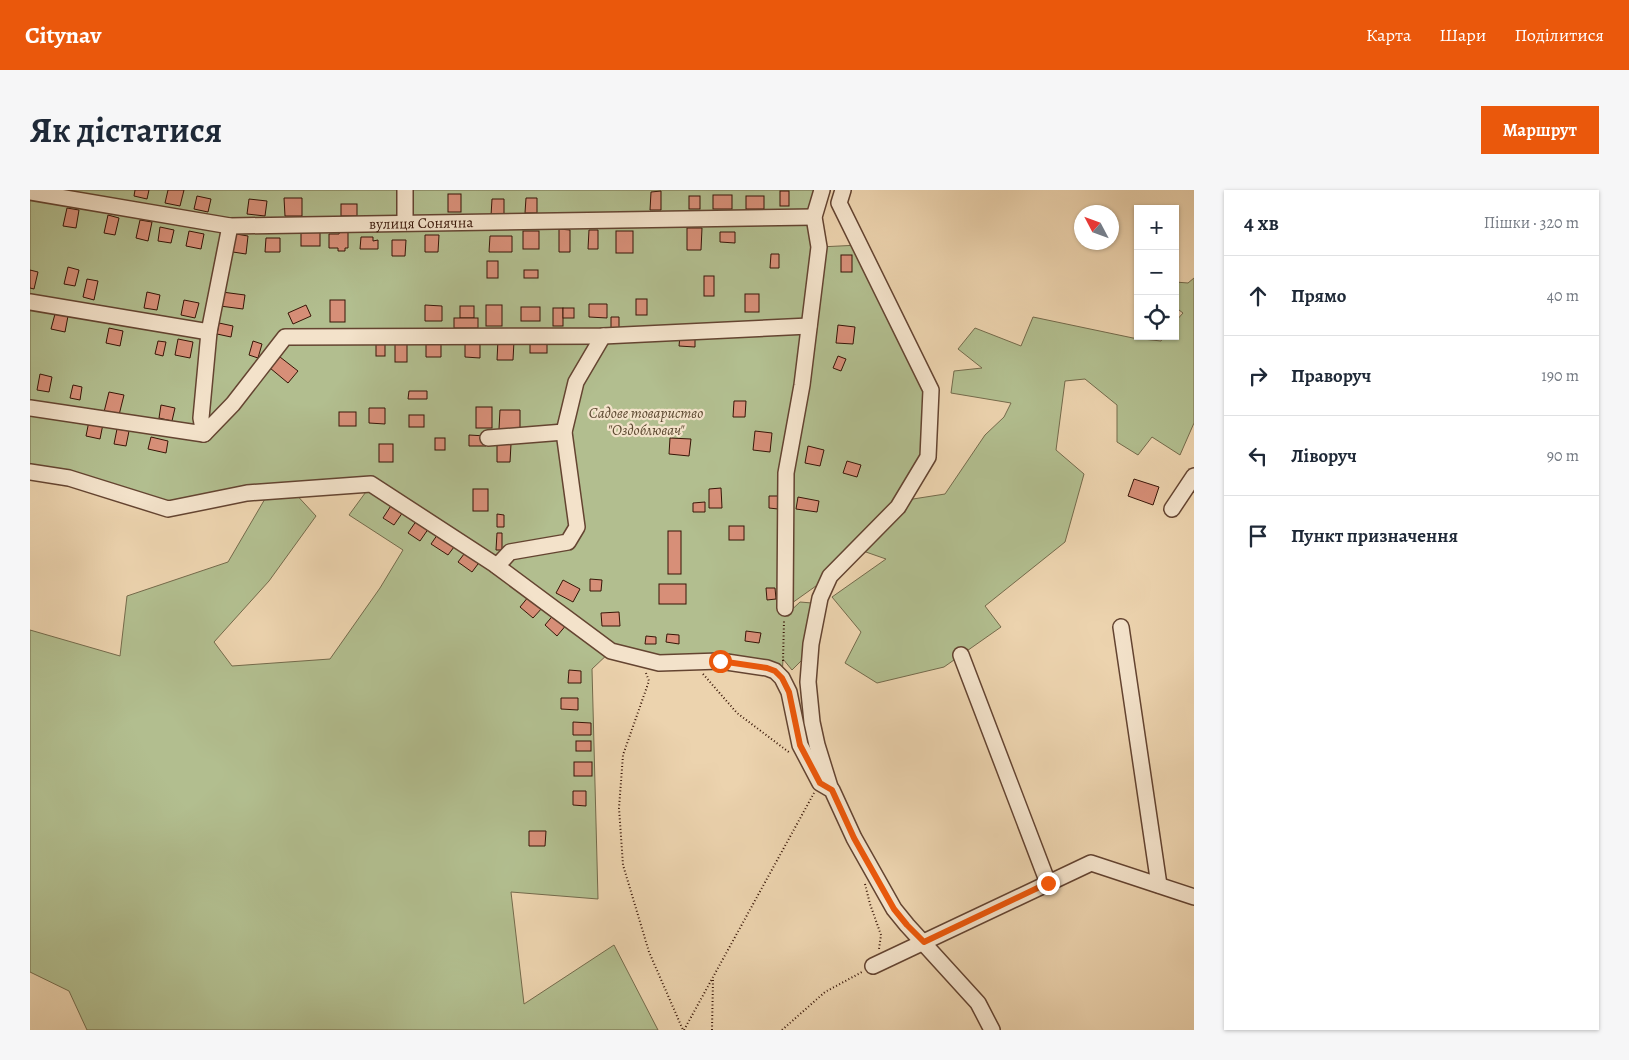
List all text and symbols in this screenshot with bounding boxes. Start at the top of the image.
text: Citynav [25,19,101,51]
text: Карта [1366,23,1411,47]
text: Шари [1439,23,1486,47]
text: Поділитися [1514,23,1604,47]
text: Як дістатися [30,106,222,154]
button: Маршрут [1481,106,1599,154]
north arrow [1074,205,1119,250]
map controls [1134,205,1179,340]
button: + [1134,205,1179,250]
text: 4 хв [1244,209,1279,237]
street label: вулиця Сонячна [369,212,473,234]
text: Пішки · 320 m [1484,212,1579,234]
button: − [1134,250,1179,295]
icon: ahead [1244,282,1272,310]
text: Прямо [1291,283,1346,309]
text: 40 m [1547,285,1579,307]
button: locate [1134,295,1179,340]
icon: right [1244,362,1272,390]
text: Праворуч [1291,363,1371,389]
text: 190 m [1541,365,1579,387]
park label: Садове товариство "Оздоблювач" [589,403,703,440]
icon: left [1244,442,1272,470]
text: Ліворуч [1291,443,1357,469]
text: 90 m [1547,445,1579,467]
icon: arrive [1244,522,1272,550]
text: Пункт призначення [1291,523,1458,549]
route start [709,650,732,673]
route end [1037,872,1060,895]

